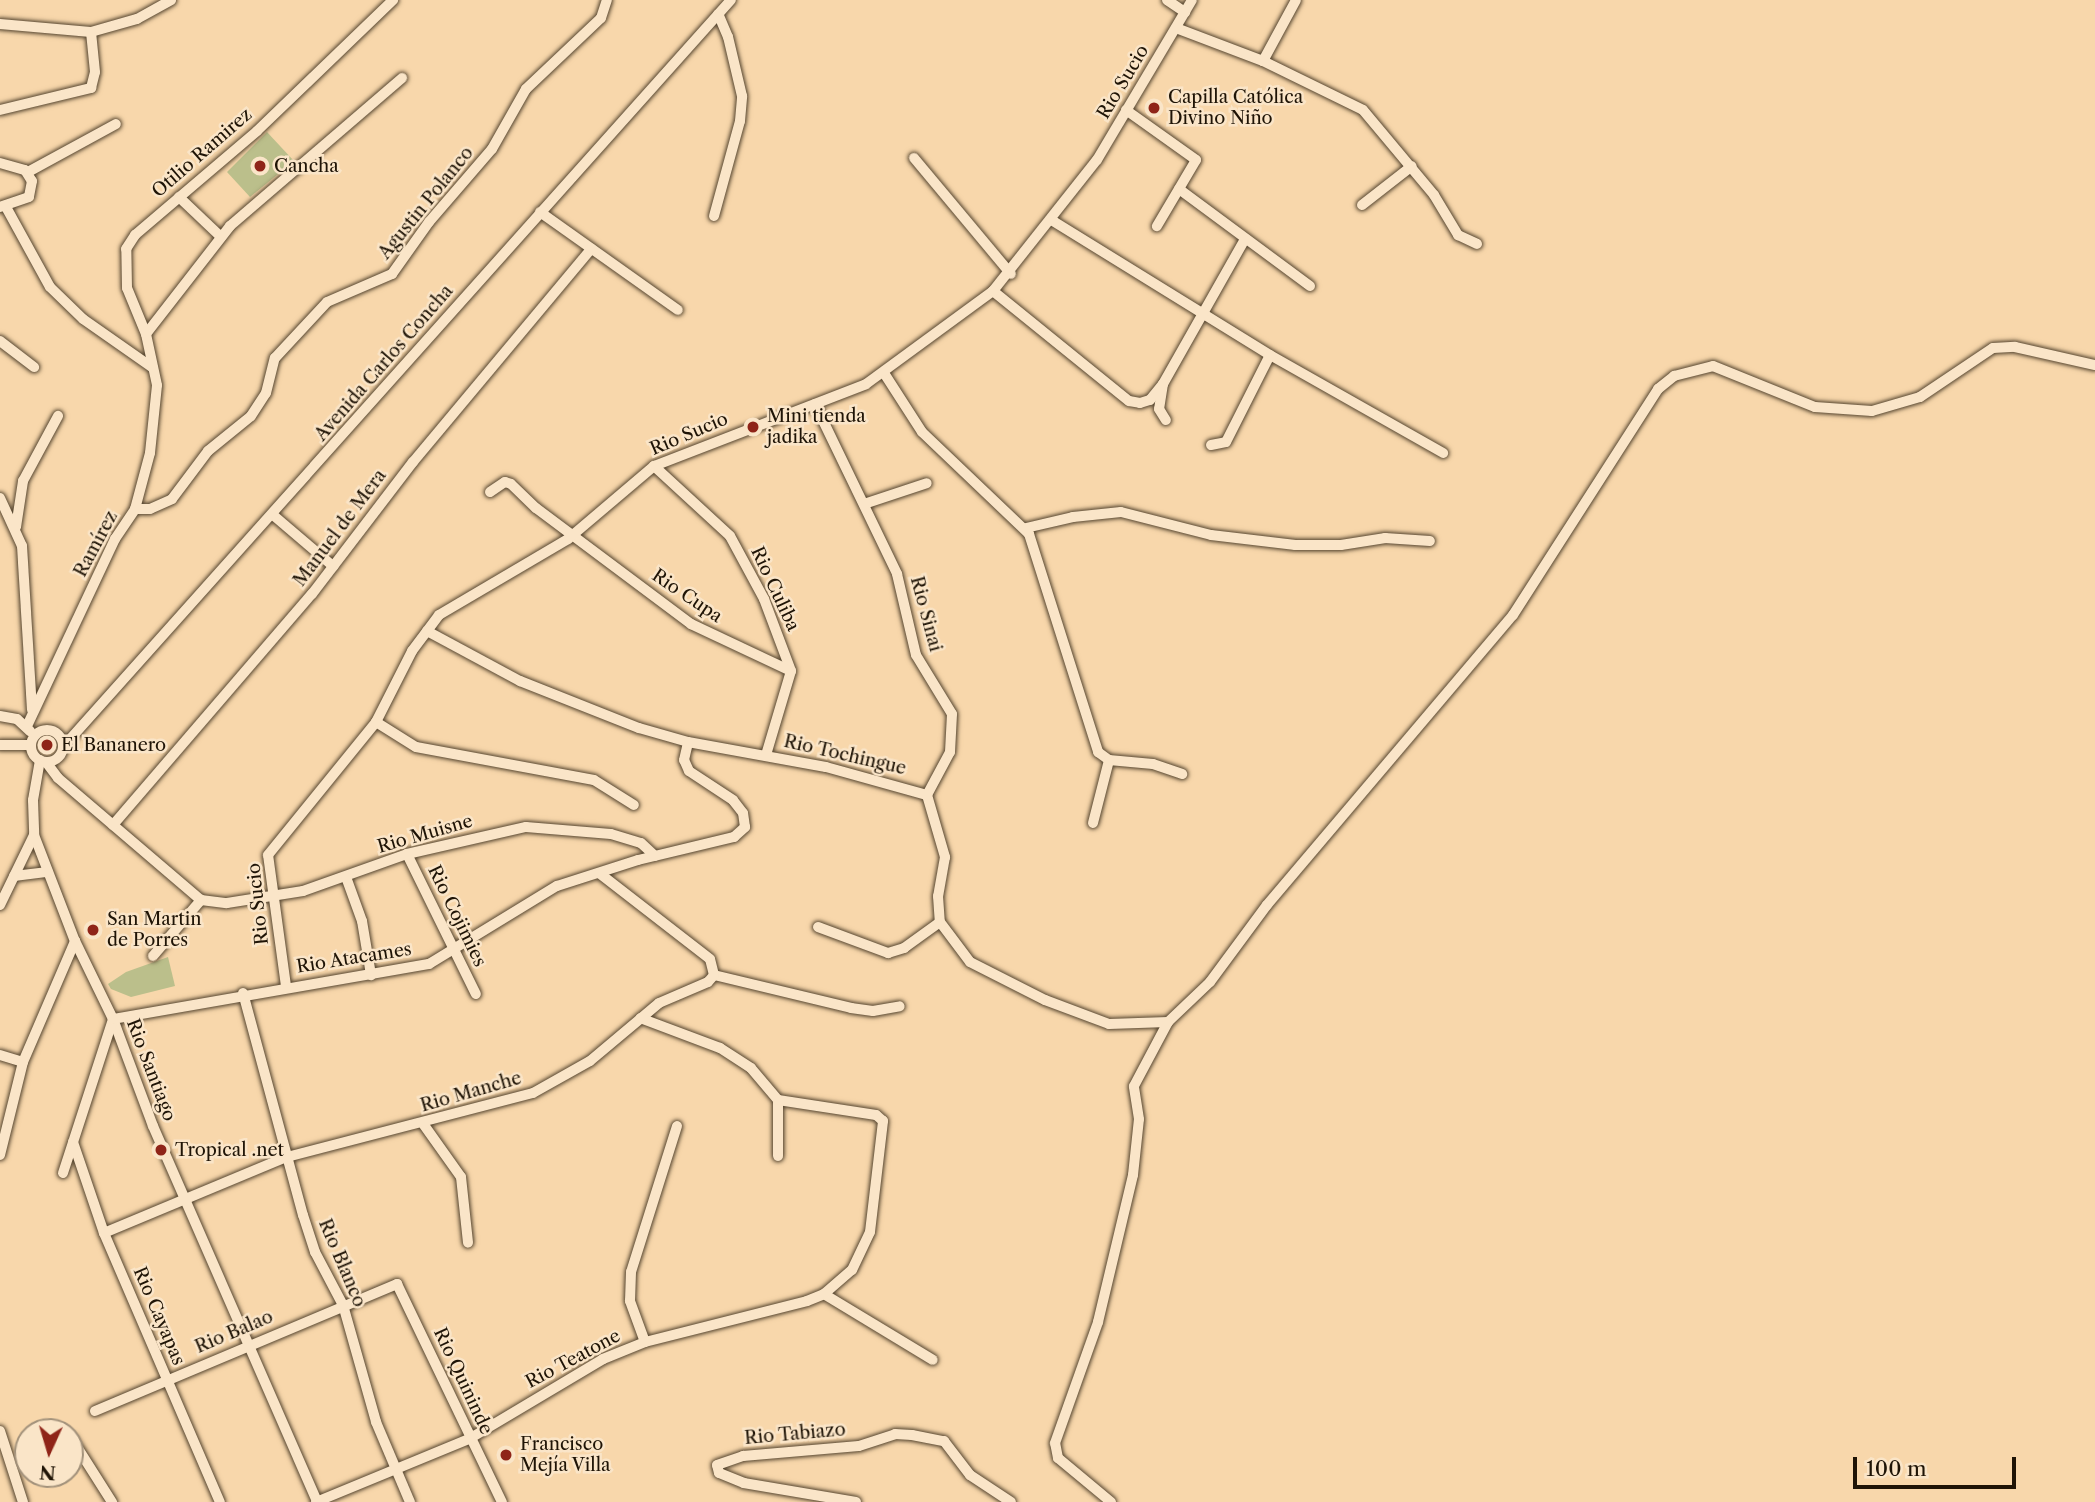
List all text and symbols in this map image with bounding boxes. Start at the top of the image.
street label: Rio Sucio [1093,41,1153,123]
place label: Capilla Católica Divino Niño [1168,87,1303,130]
marker: Capilla Católica Divino Niño [1146,100,1162,116]
street label: Otilio Ramirez [148,104,256,202]
street label: Agustin Polanco [374,142,478,264]
place label: Cancha [274,155,339,177]
marker: Cancha [252,158,268,174]
street label: Avenida Carlos Concha [310,280,458,446]
place label: Mini tienda jadika [767,406,866,448]
street label: Rio Sucio [647,408,731,460]
marker: Mini tienda jadika [745,419,761,435]
street label: Manuel de Mera [289,465,391,591]
street label: Ramírez [70,507,122,581]
street label: Rio Culiba [746,543,804,635]
street label: Rio Cupa [648,565,726,627]
street label: Rio Sinai [906,574,946,654]
street label: Rio Tochingue [781,730,909,780]
place label: El Bananero [61,734,166,756]
marker: El Bananero [39,737,55,753]
street label: Rio Muisne [375,810,475,858]
street label: Rio Sucio [243,862,273,946]
street label: Rio Cojimies [423,862,491,970]
place label: San Martin de Porres [107,909,201,951]
marker: San Martin de Porres [85,922,101,938]
street label: Rio Atacames [294,938,414,978]
street label: Rio Santiago [122,1016,180,1124]
street label: Rio Manche [418,1067,524,1117]
place label: Tropical .net [175,1139,284,1161]
marker: Tropical .net [153,1142,169,1158]
street label: Rio Blanco [314,1216,370,1310]
street label: Rio Cayapas [129,1264,189,1368]
street label: Rio Balao [192,1306,276,1358]
street label: Rio Quininde [429,1324,497,1438]
street label: Rio Teatone [522,1325,624,1393]
north arrow [14,1418,84,1488]
street label: Rio Tabiazo [743,1419,847,1449]
place label: Francisco Mejía Villa [520,1434,611,1476]
scale bar [1857,1442,2020,1486]
marker: Francisco Mejía Villa [498,1447,514,1463]
text: 100 m [1866,1456,1927,1481]
text: N [39,1460,57,1485]

